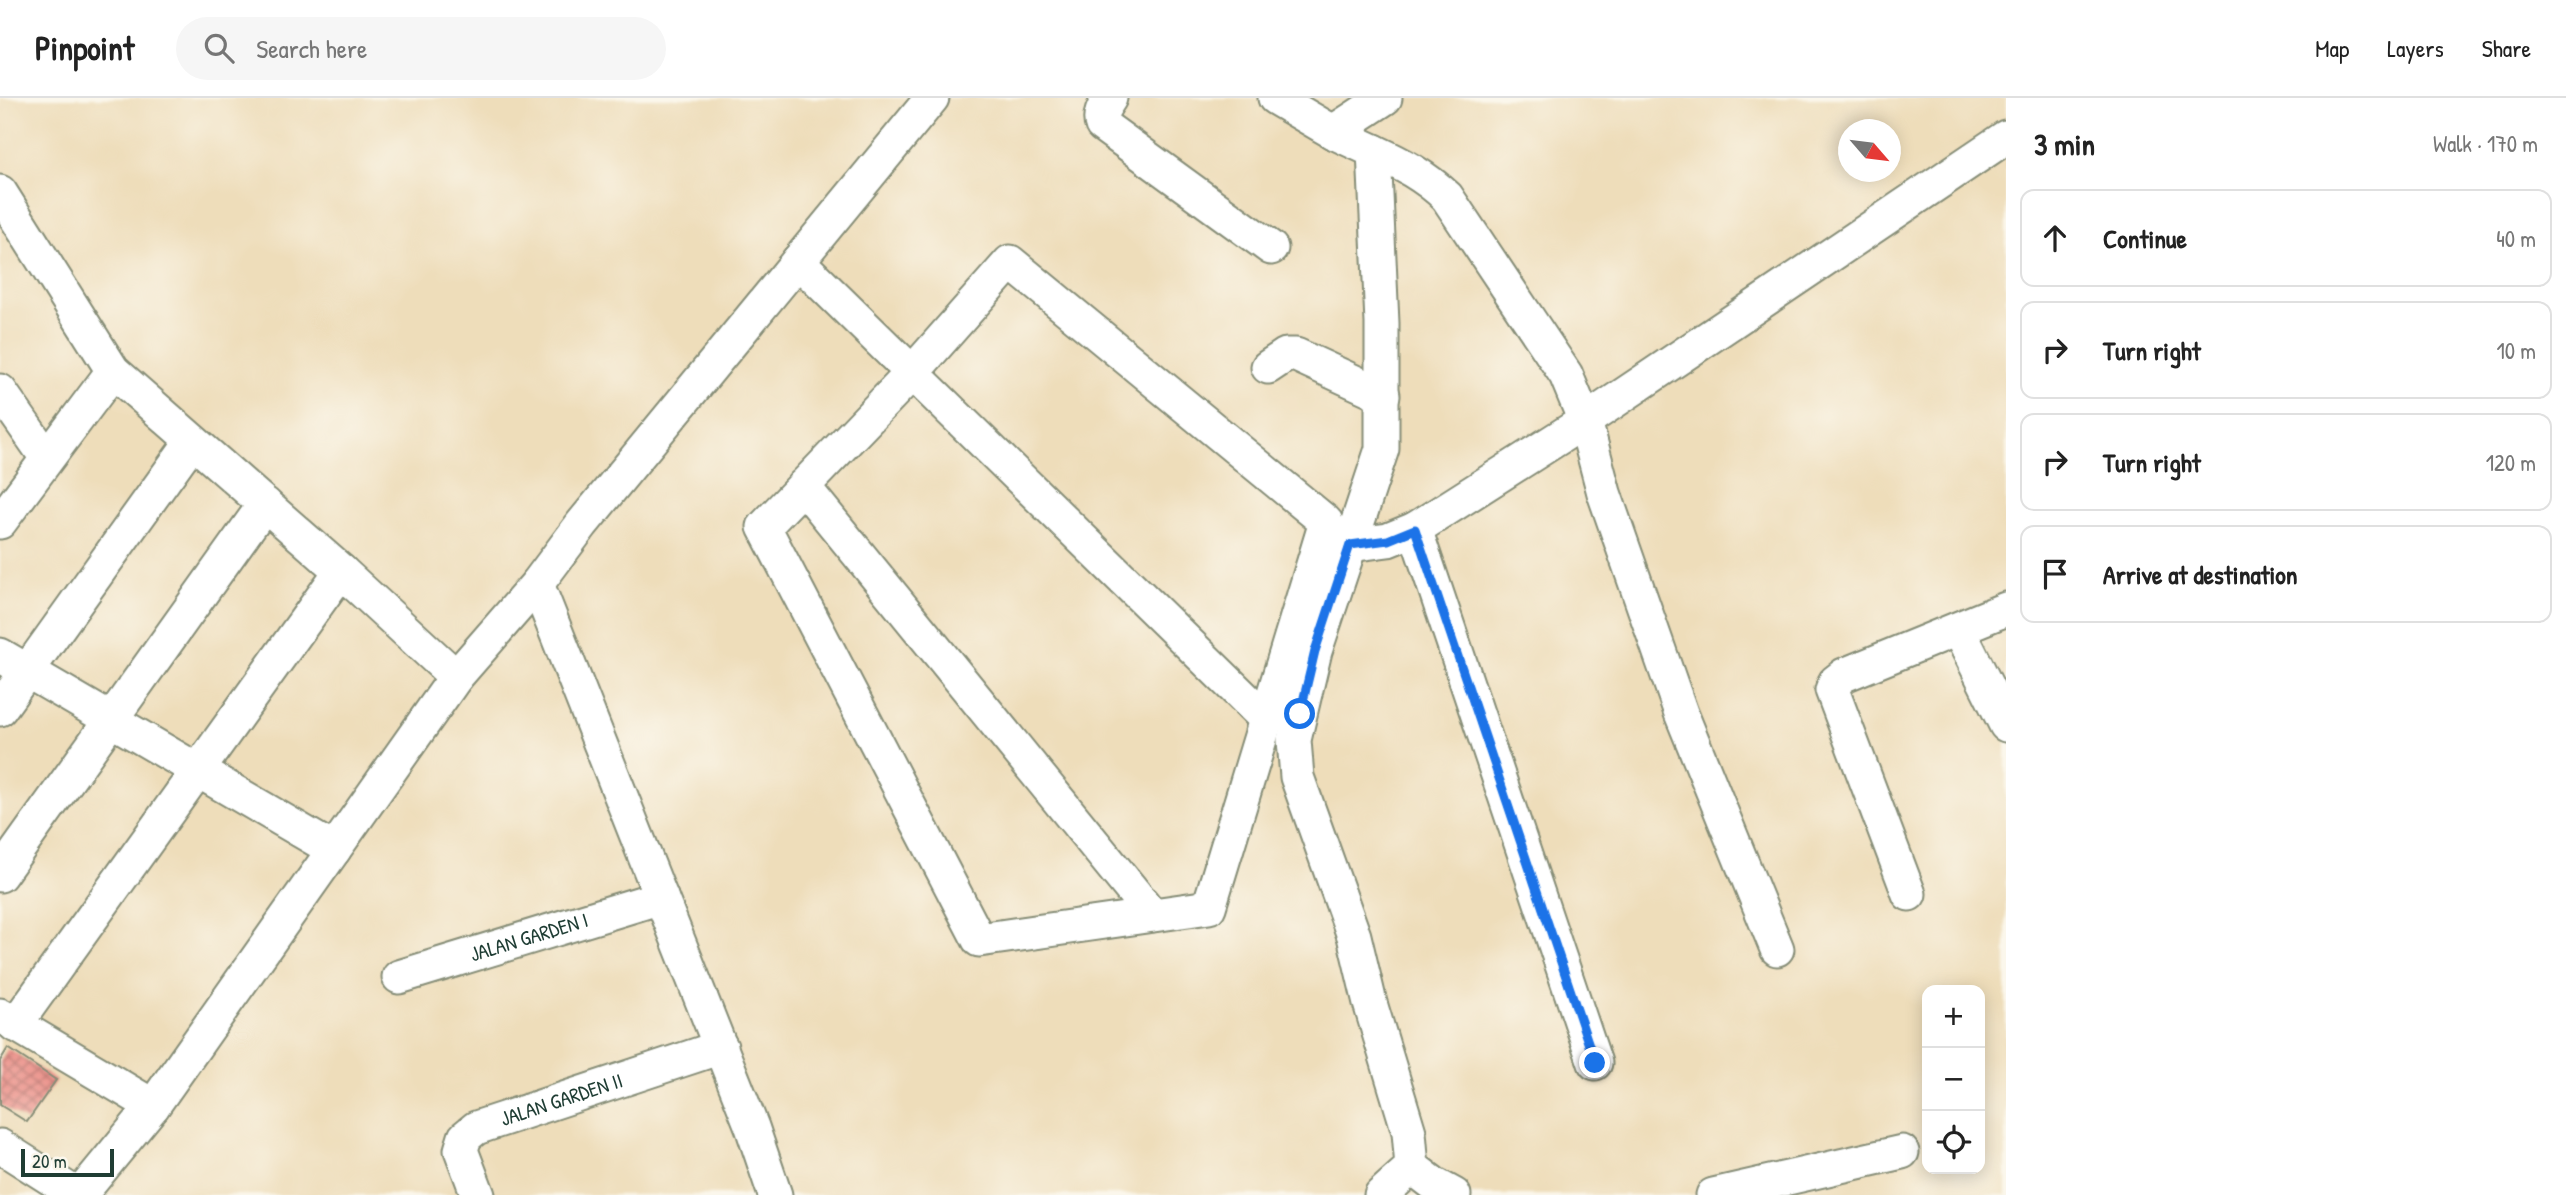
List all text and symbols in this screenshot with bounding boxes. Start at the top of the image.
search box [176,17,666,80]
text: Pinpoint [35,26,134,70]
icon: search [200,29,238,67]
text: Search here [256,31,367,66]
text: Map [2315,32,2349,64]
text: Layers [2387,32,2444,64]
text: Share [2482,32,2531,64]
north arrow [1838,119,1901,182]
text: 3 min [2034,124,2095,164]
text: Walk · 170 m [2433,128,2538,159]
icon: ahead [2036,219,2074,257]
text: Continue [2103,221,2187,256]
text: 40 m [2496,223,2536,254]
icon: right [2036,331,2074,369]
text: Turn right [2103,333,2201,368]
text: 10 m [2496,335,2536,366]
icon: right [2036,443,2074,481]
text: Turn right [2103,445,2201,480]
text: 120 m [2486,447,2536,478]
icon: arrive [2036,555,2074,593]
text: Arrive at destination [2103,557,2298,592]
route start [1284,698,1315,729]
street label: JALAN GARDEN I [466,905,592,969]
map controls [1922,985,1985,1174]
button: + [1922,985,1985,1048]
route end [1579,1047,1610,1078]
button: − [1922,1048,1985,1111]
street label: JALAN GARDEN II [496,1066,626,1133]
button: locate [1922,1111,1985,1174]
scale bar [21,1146,114,1178]
text: 20 m [32,1148,67,1174]

